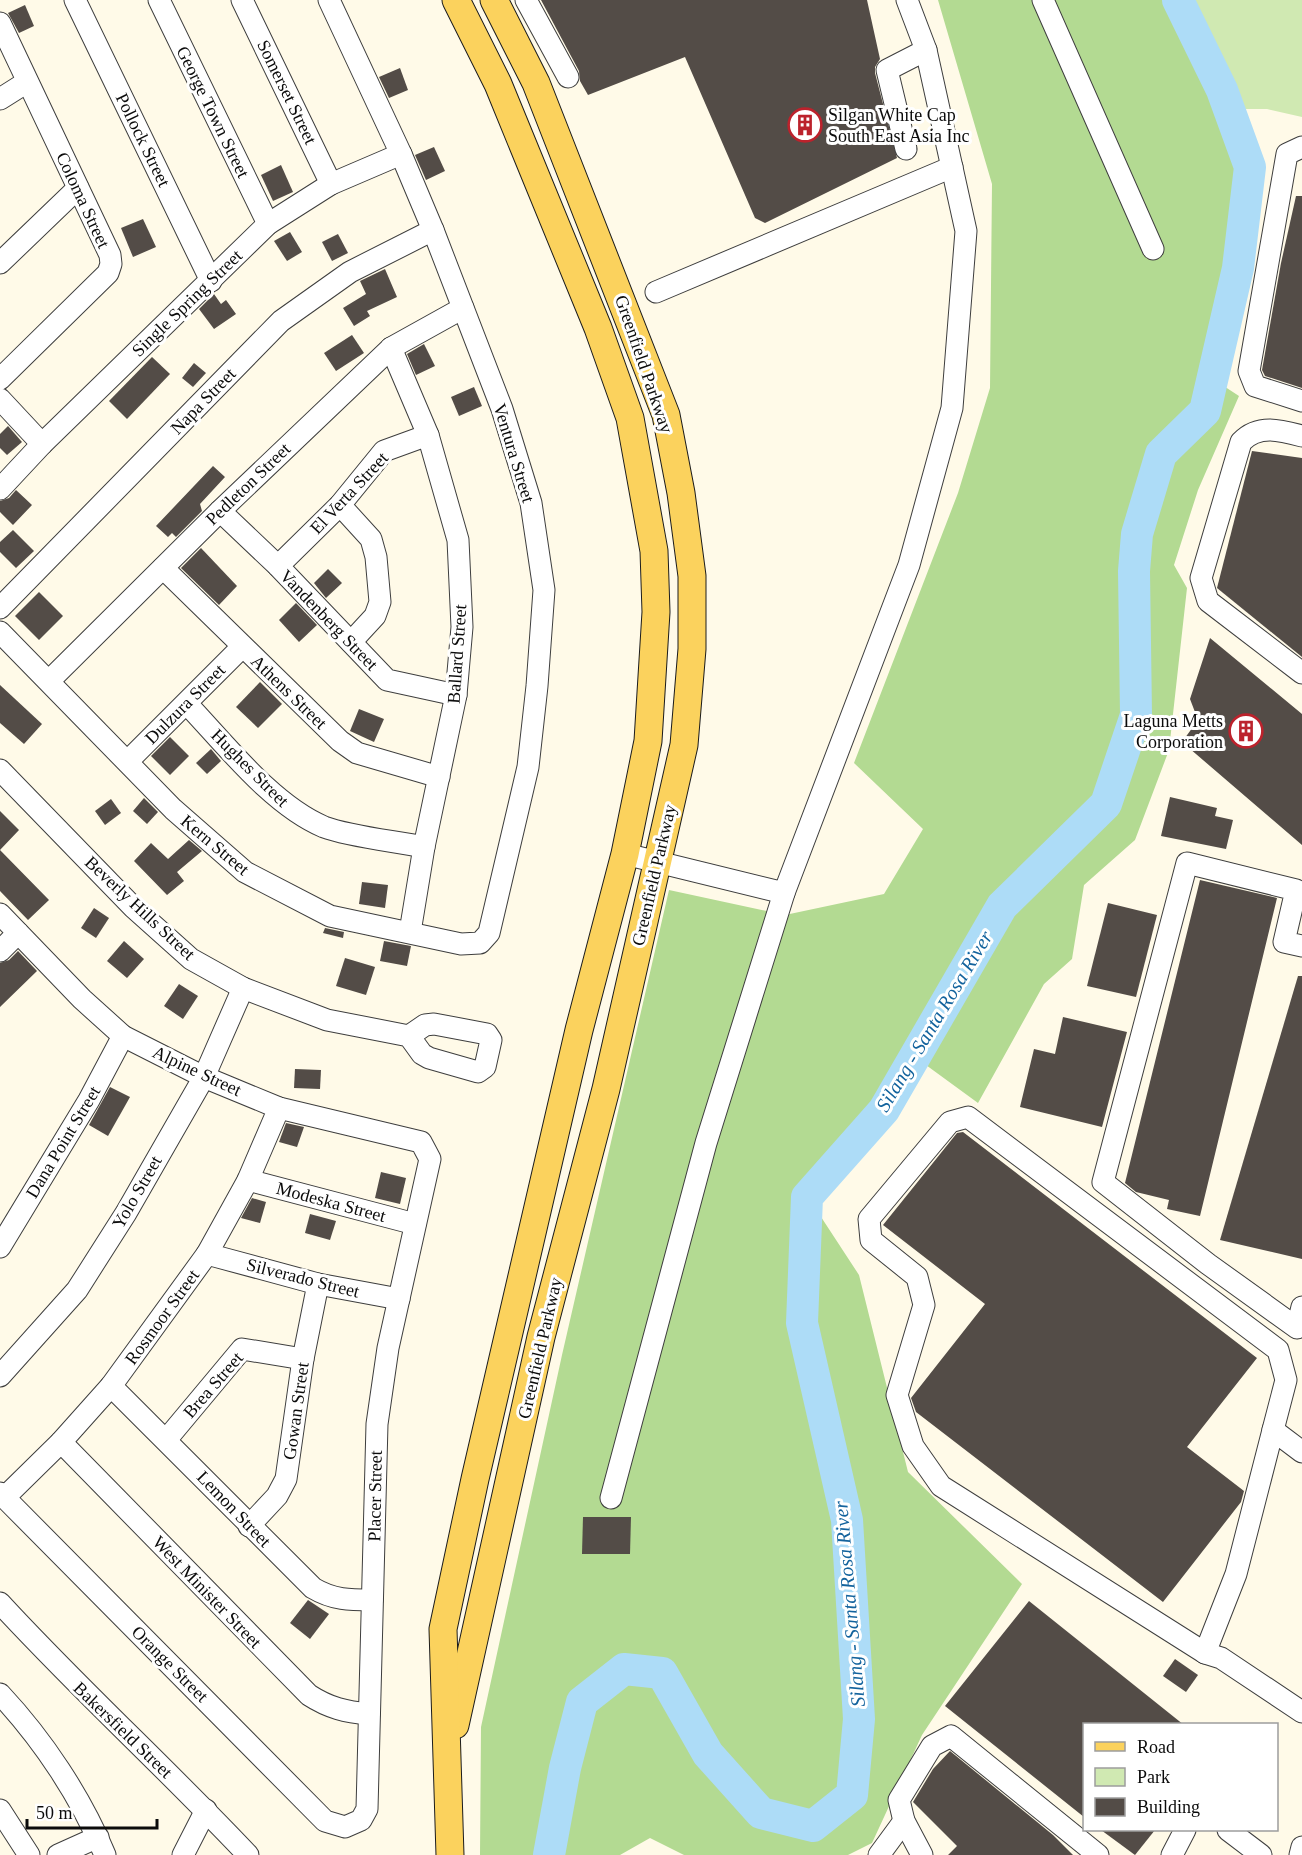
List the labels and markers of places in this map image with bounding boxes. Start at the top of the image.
place label: Silgan White Cap South East Asia Inc [828,105,970,146]
building icon: Silgan White Cap South East Asia Inc [787,107,823,143]
place label: Laguna Metts Corporation [1124,711,1223,752]
building icon: Laguna Metts Corporation [1228,713,1264,749]

